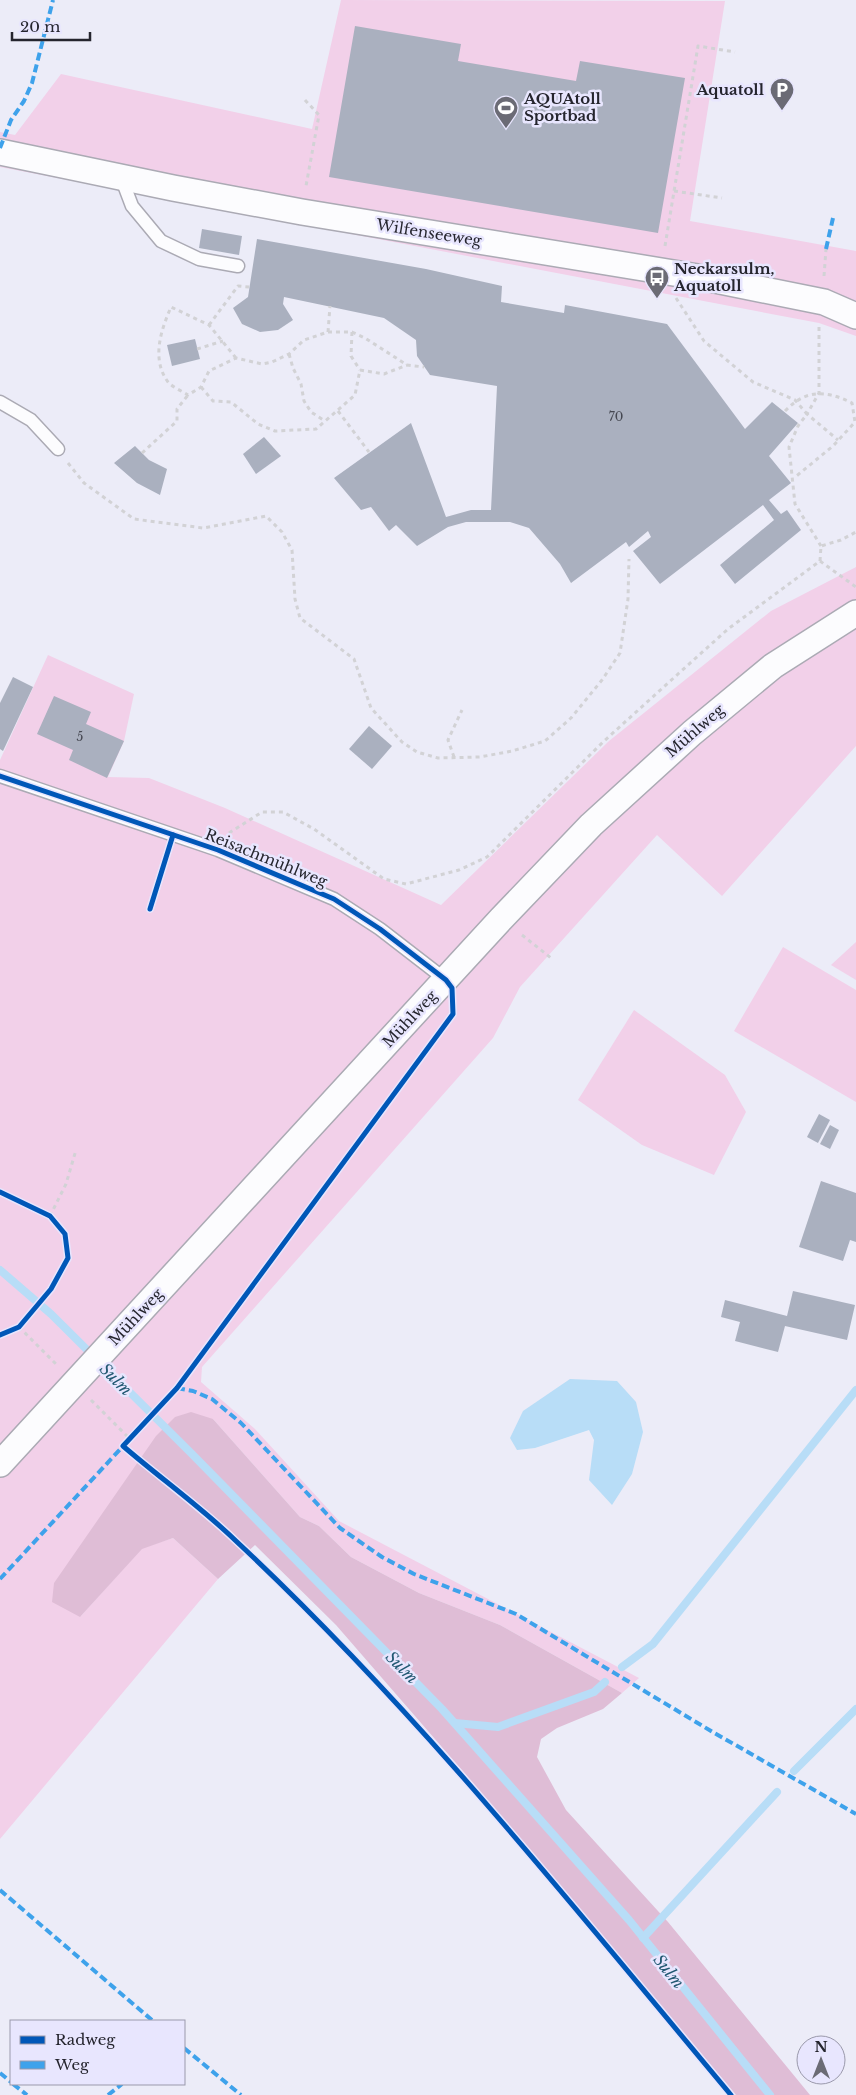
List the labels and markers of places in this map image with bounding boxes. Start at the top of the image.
parking icon: Aquatoll [769,77,795,111]
place label: Aquatoll [695,80,765,99]
place label: AQUAtoll Sportbad [523,89,602,125]
sports icon: AQUAtoll Sportbad [493,95,519,129]
place label: Neckarsulm, Aquatoll [673,259,775,295]
bus stop icon: Neckarsulm, Aquatoll [644,265,670,299]

